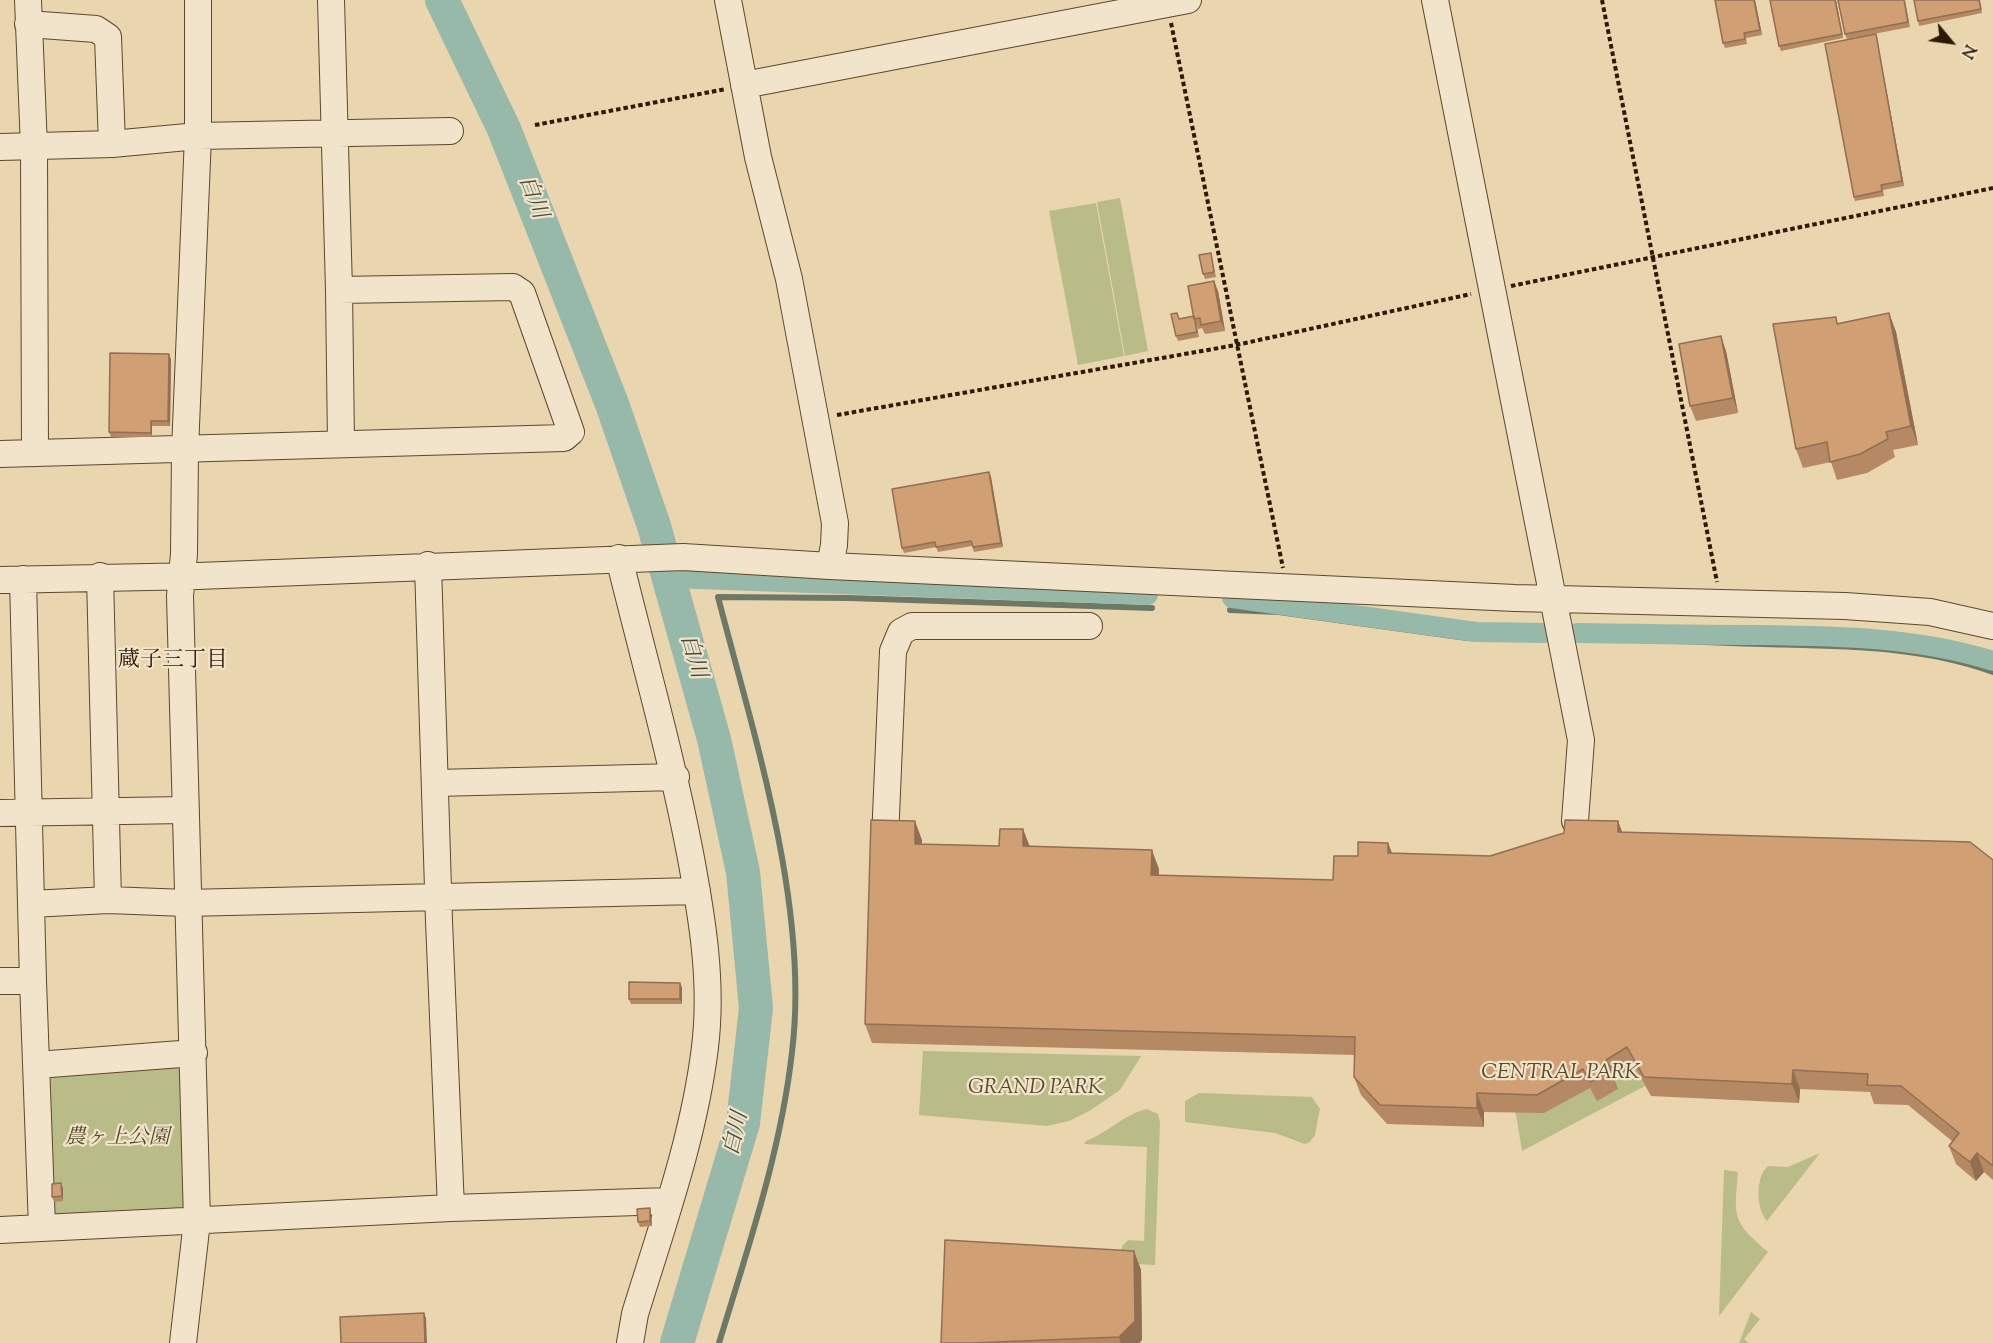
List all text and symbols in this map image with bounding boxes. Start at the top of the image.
north arrow [1921,12,1981,72]
text: N [1954,40,1980,62]
water label: 白川 [511,173,551,223]
water label: 白川 [672,632,710,682]
district label: 蔵子三丁目 [118,649,228,675]
park label: CENTRAL PARK [1481,1061,1641,1087]
park label: GRAND PARK [968,1076,1104,1102]
water label: 白川 [720,1110,756,1158]
park label: 農ヶ上公園 [65,1126,169,1152]

